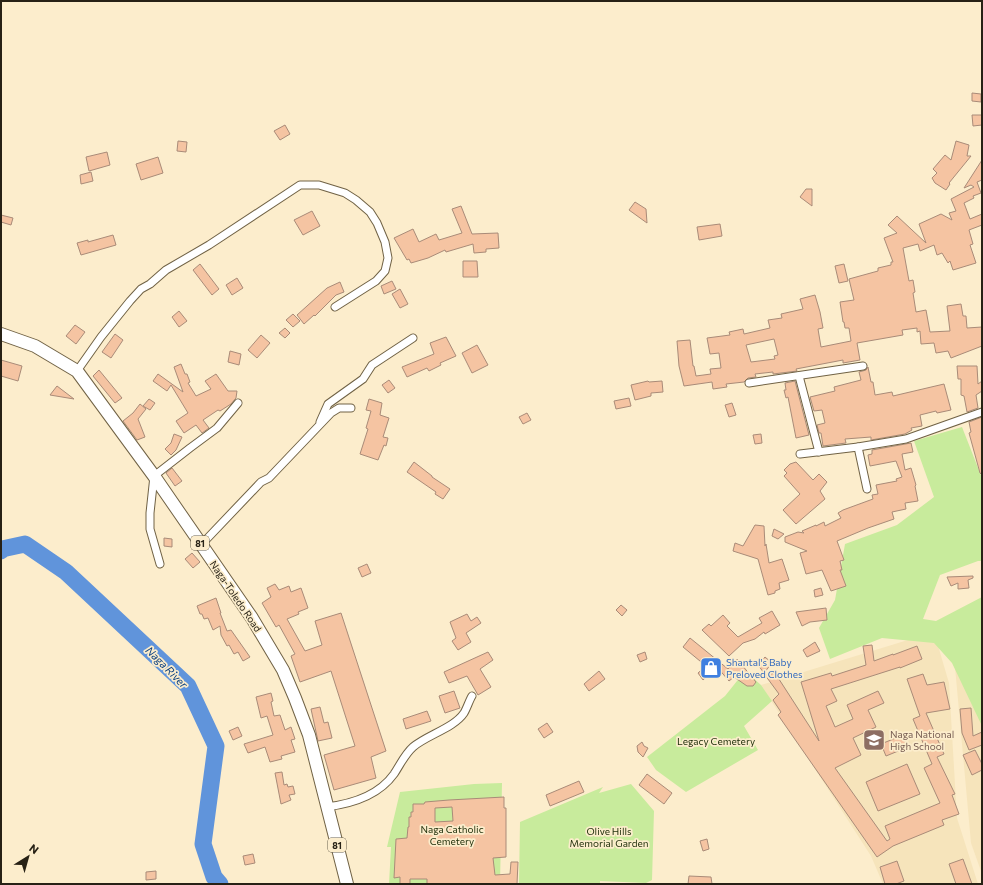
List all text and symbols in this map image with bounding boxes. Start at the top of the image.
road number: 81 [191,536,209,550]
street label: Naga-Toledo Road [208,558,264,634]
water label: Naga River [143,643,191,691]
shop icon: Shantal's Baby Preloved Clothes [698,655,724,681]
place label: Shantal's Baby Preloved Clothes [726,656,803,680]
school or university icon: Naga National High School [861,727,887,753]
place label: Naga National High School [890,728,954,752]
park label: Legacy Cemetery [677,735,755,747]
park label: Naga Catholic Cemetery [420,823,484,847]
park label: Olive Hills Memorial Garden [570,825,648,849]
north arrow [8,837,48,877]
road number: 81 [328,838,346,852]
text: N [27,841,42,856]

